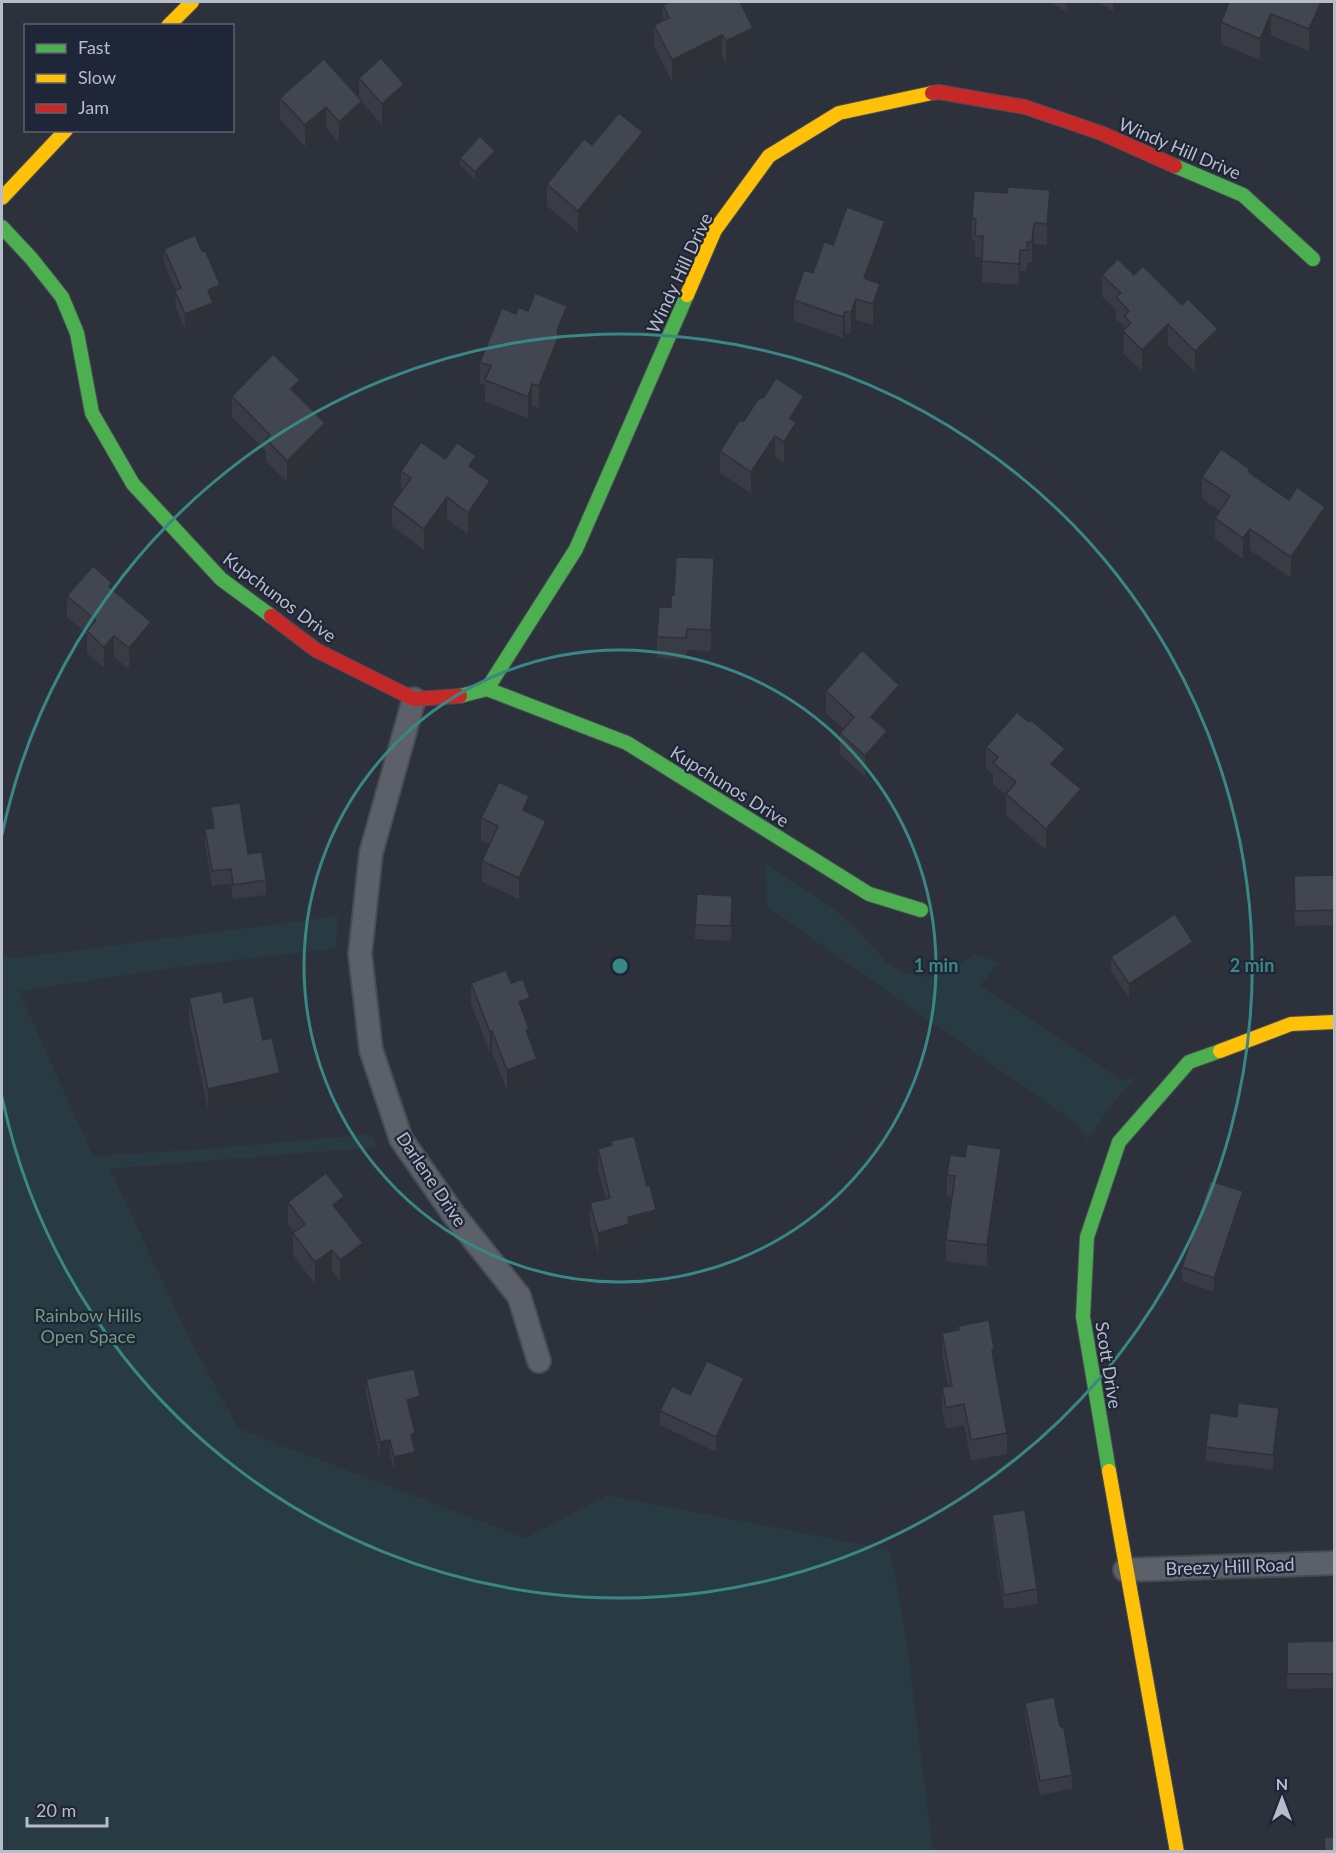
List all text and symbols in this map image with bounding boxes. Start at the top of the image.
legend [24,24,234,132]
text: Fast [78,36,111,58]
text: Slow [78,66,116,88]
text: Jam [78,96,109,118]
street label: Windy Hill Drive [1116,112,1244,184]
street label: Windy Hill Drive [641,209,717,337]
street label: Kupchunos Drive [219,547,341,647]
street label: Kupchunos Drive [667,741,793,831]
text: 1 min [914,954,958,976]
text: 2 min [1230,954,1274,976]
centre of rings [610,956,630,976]
street label: Darlene Drive [392,1127,472,1231]
park label: Rainbow Hills Open Space [34,1304,142,1347]
street label: Scott Drive [1091,1320,1127,1410]
street label: Breezy Hill Road [1165,1553,1295,1579]
north arrow [1252,1769,1312,1829]
text: N [1276,1774,1288,1793]
scale bar [27,1790,106,1828]
text: 20 m [36,1799,76,1821]

